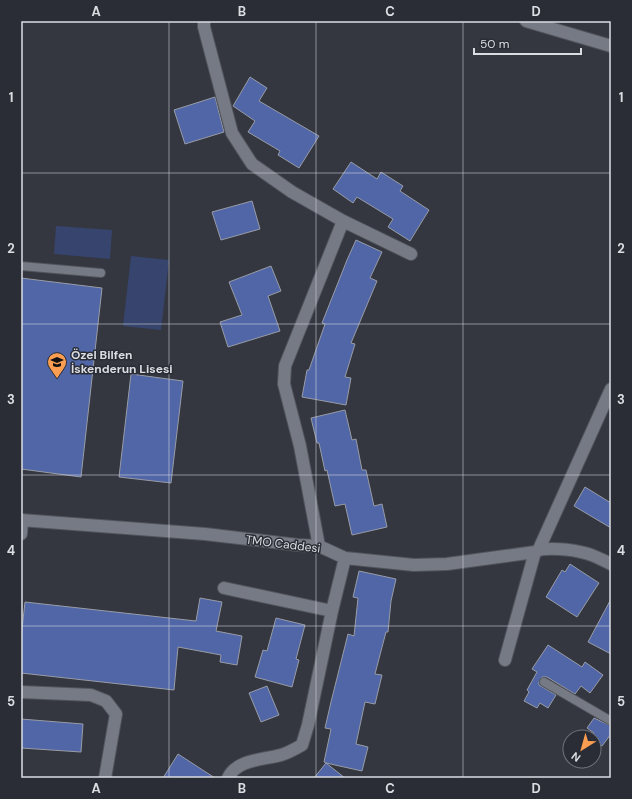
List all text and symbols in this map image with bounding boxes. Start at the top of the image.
text: A [91,3,101,20]
text: B [238,3,246,20]
text: C [385,3,395,20]
text: D [531,3,541,20]
scale bar [474,30,581,56]
text: 50 m [480,36,509,52]
text: 1 [9,89,13,106]
text: 1 [619,89,623,106]
text: 2 [7,240,15,257]
text: 2 [617,240,625,257]
place label: Özel Bilfen İskenderun Lisesi [71,347,173,377]
school or university icon: Özel Bilfen İskenderun Lisesi [46,351,68,379]
text: 3 [7,391,15,408]
text: 3 [617,391,625,408]
street label: TMO Caddesi [245,531,321,557]
text: 4 [7,542,15,559]
text: 4 [617,542,625,559]
text: 5 [7,693,15,710]
text: 5 [617,693,625,710]
north arrow [562,729,602,769]
text: N [569,749,583,765]
text: A [91,780,101,797]
text: B [238,780,246,797]
text: C [385,780,395,797]
text: D [531,780,541,797]

